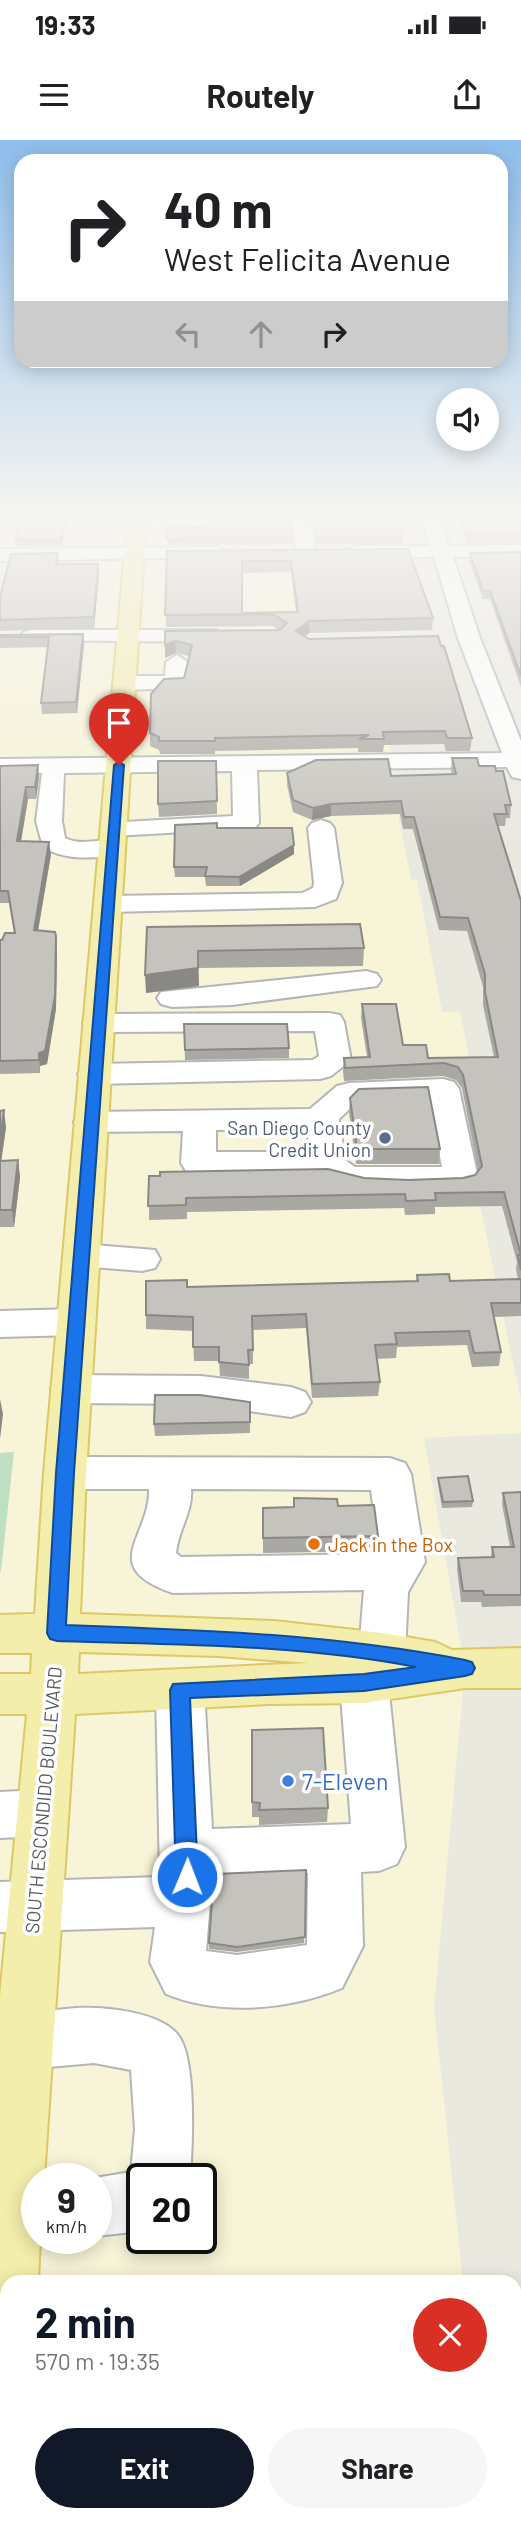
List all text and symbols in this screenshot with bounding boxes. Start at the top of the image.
text: 19:33 [35,9,96,40]
icon: menu [35,76,73,114]
text: Routely [206,76,315,114]
icon: share [448,76,486,114]
text: 40 m [164,179,272,238]
icon: right [49,182,140,273]
text: West Felicita Avenue [164,239,451,277]
icon: left [169,315,207,353]
icon: ahead [242,315,280,353]
icon: right [315,315,353,353]
map controls [436,388,499,451]
button: sound [436,388,499,451]
pin [89,693,149,765]
icon: arrive [100,704,138,742]
place label: San Diego County Credit Union [227,1116,371,1161]
marker: San Diego County Credit Union [377,1130,393,1146]
place label: Jack in the Box [328,1533,453,1556]
marker: Jack in the Box [306,1536,322,1552]
street label: SOUTH ESCONDIDO BOULEVARD [20,1666,66,1934]
place label: 7-Eleven [302,1767,388,1795]
marker: 7-Eleven [280,1773,296,1789]
position arrow [150,1840,224,1914]
speed limit sign: 20 [126,2163,217,2254]
text: 9 [57,2178,76,2220]
text: km/h [46,2215,87,2237]
text: 2 min [35,2296,136,2346]
button: close [413,2298,487,2372]
text: 570 m · 19:35 [35,2347,160,2375]
button: Exit [35,2428,254,2508]
button: Share [268,2428,487,2508]

